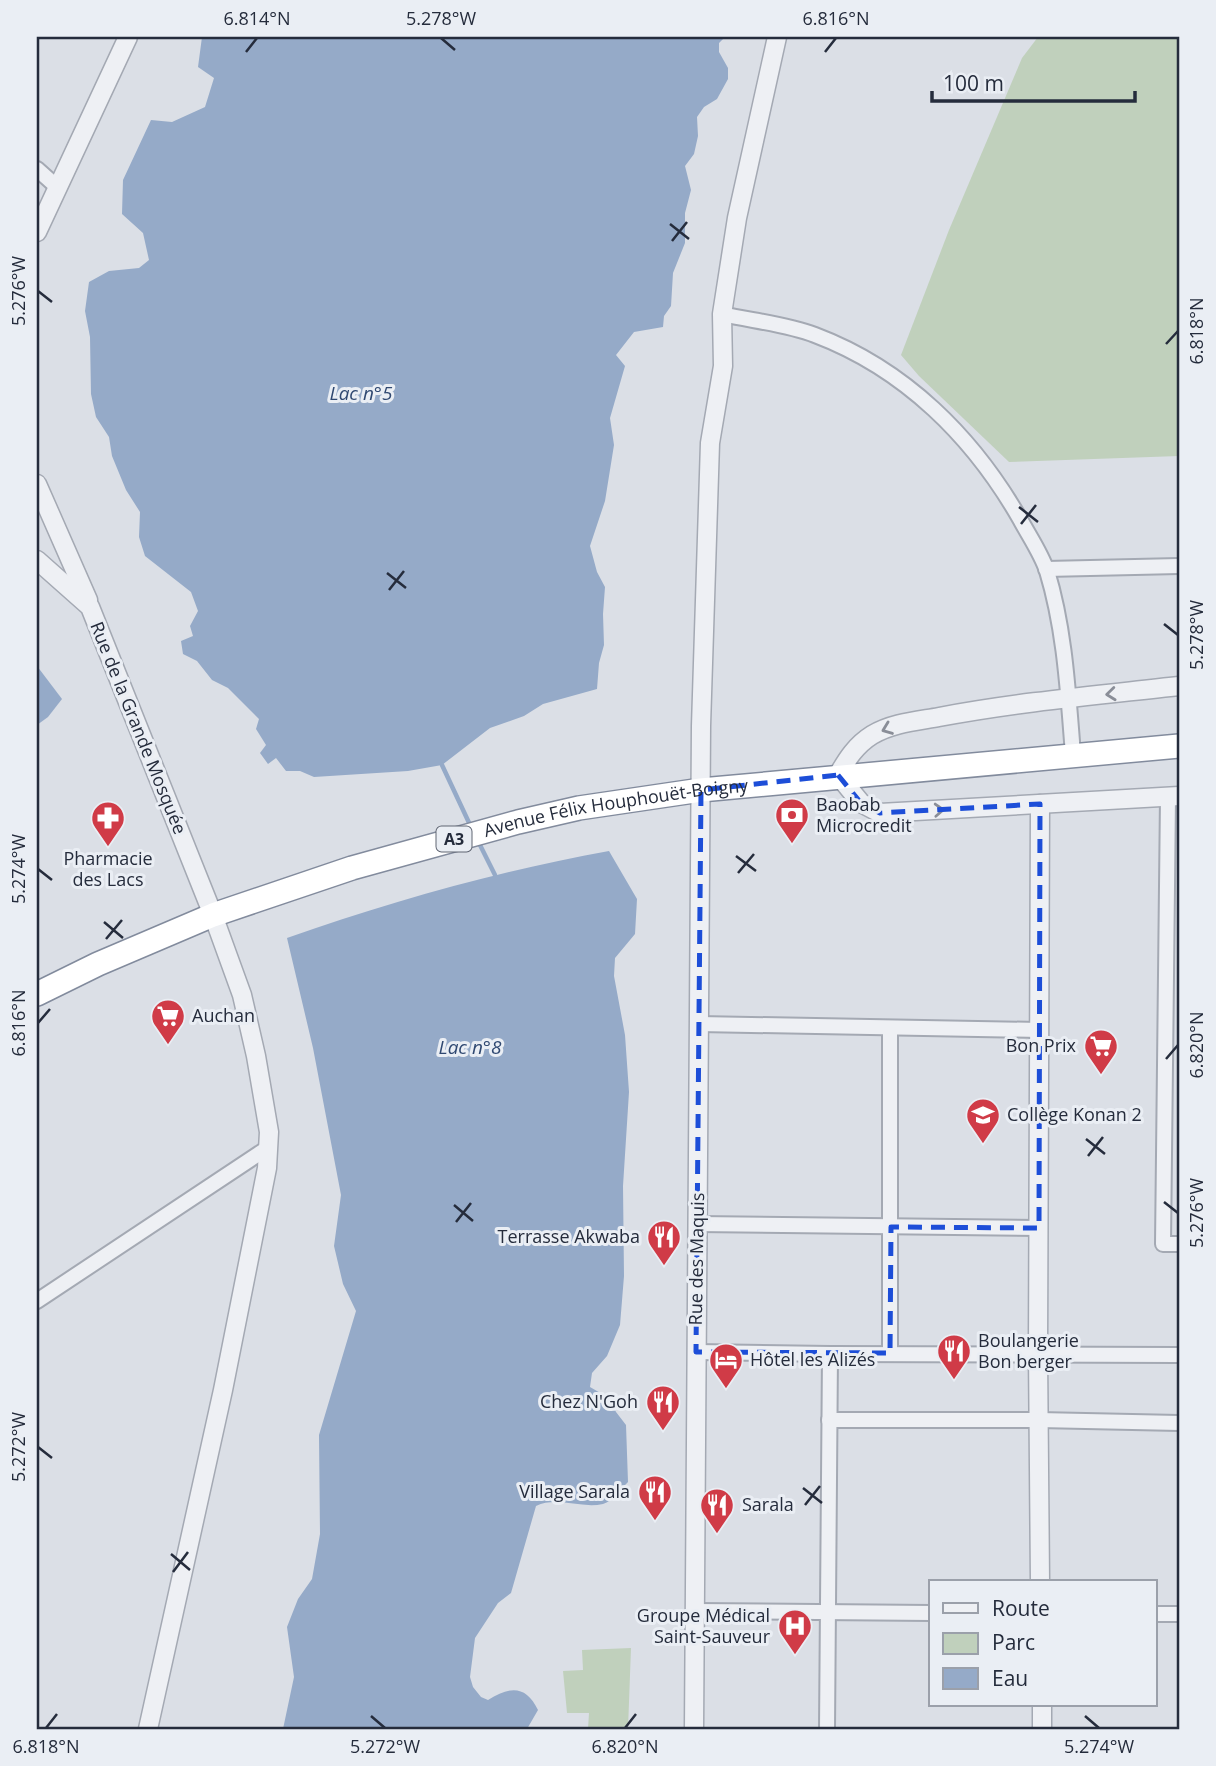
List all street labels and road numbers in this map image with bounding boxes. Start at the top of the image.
street label: Rue de la Grande Mosquée [85,618,193,837]
street label: Avenue Félix Houphouët-Boigny [481,773,750,842]
road number: A3 [436,826,472,852]
street label: Rue des Maquis [683,1192,709,1326]

